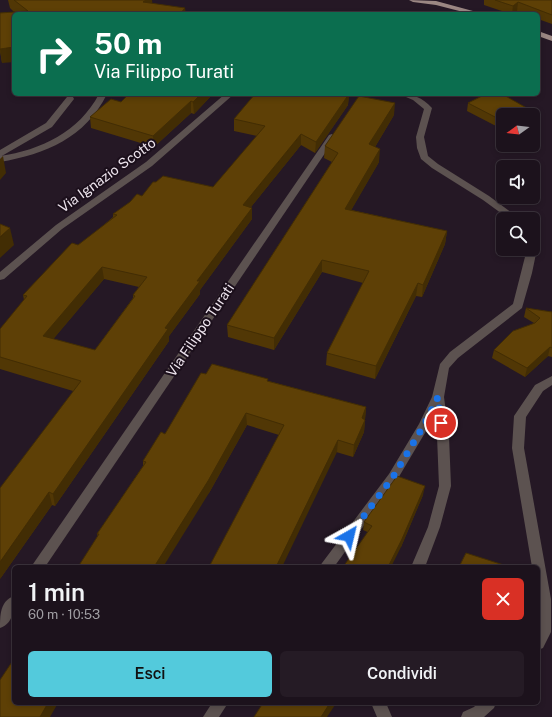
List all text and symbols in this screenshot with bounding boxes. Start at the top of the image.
text: 50 m [94,27,162,60]
icon: right [28,28,80,80]
text: Via Filippo Turati [94,61,234,82]
north arrow [496,108,540,152]
map controls [496,108,540,256]
street label: Via Ignazio Scotto [55,134,159,216]
button: sound [496,160,540,204]
button: search [496,212,540,256]
street label: Via Filippo Turati [163,280,237,380]
pin [424,406,458,440]
icon: arrive [430,412,452,434]
position arrow [328,515,370,557]
text: 1 min [28,578,85,606]
button: close [482,578,524,620]
text: 60 m · 10:53 [28,607,100,622]
button: Esci [28,651,272,697]
button: Condividi [280,651,524,697]

